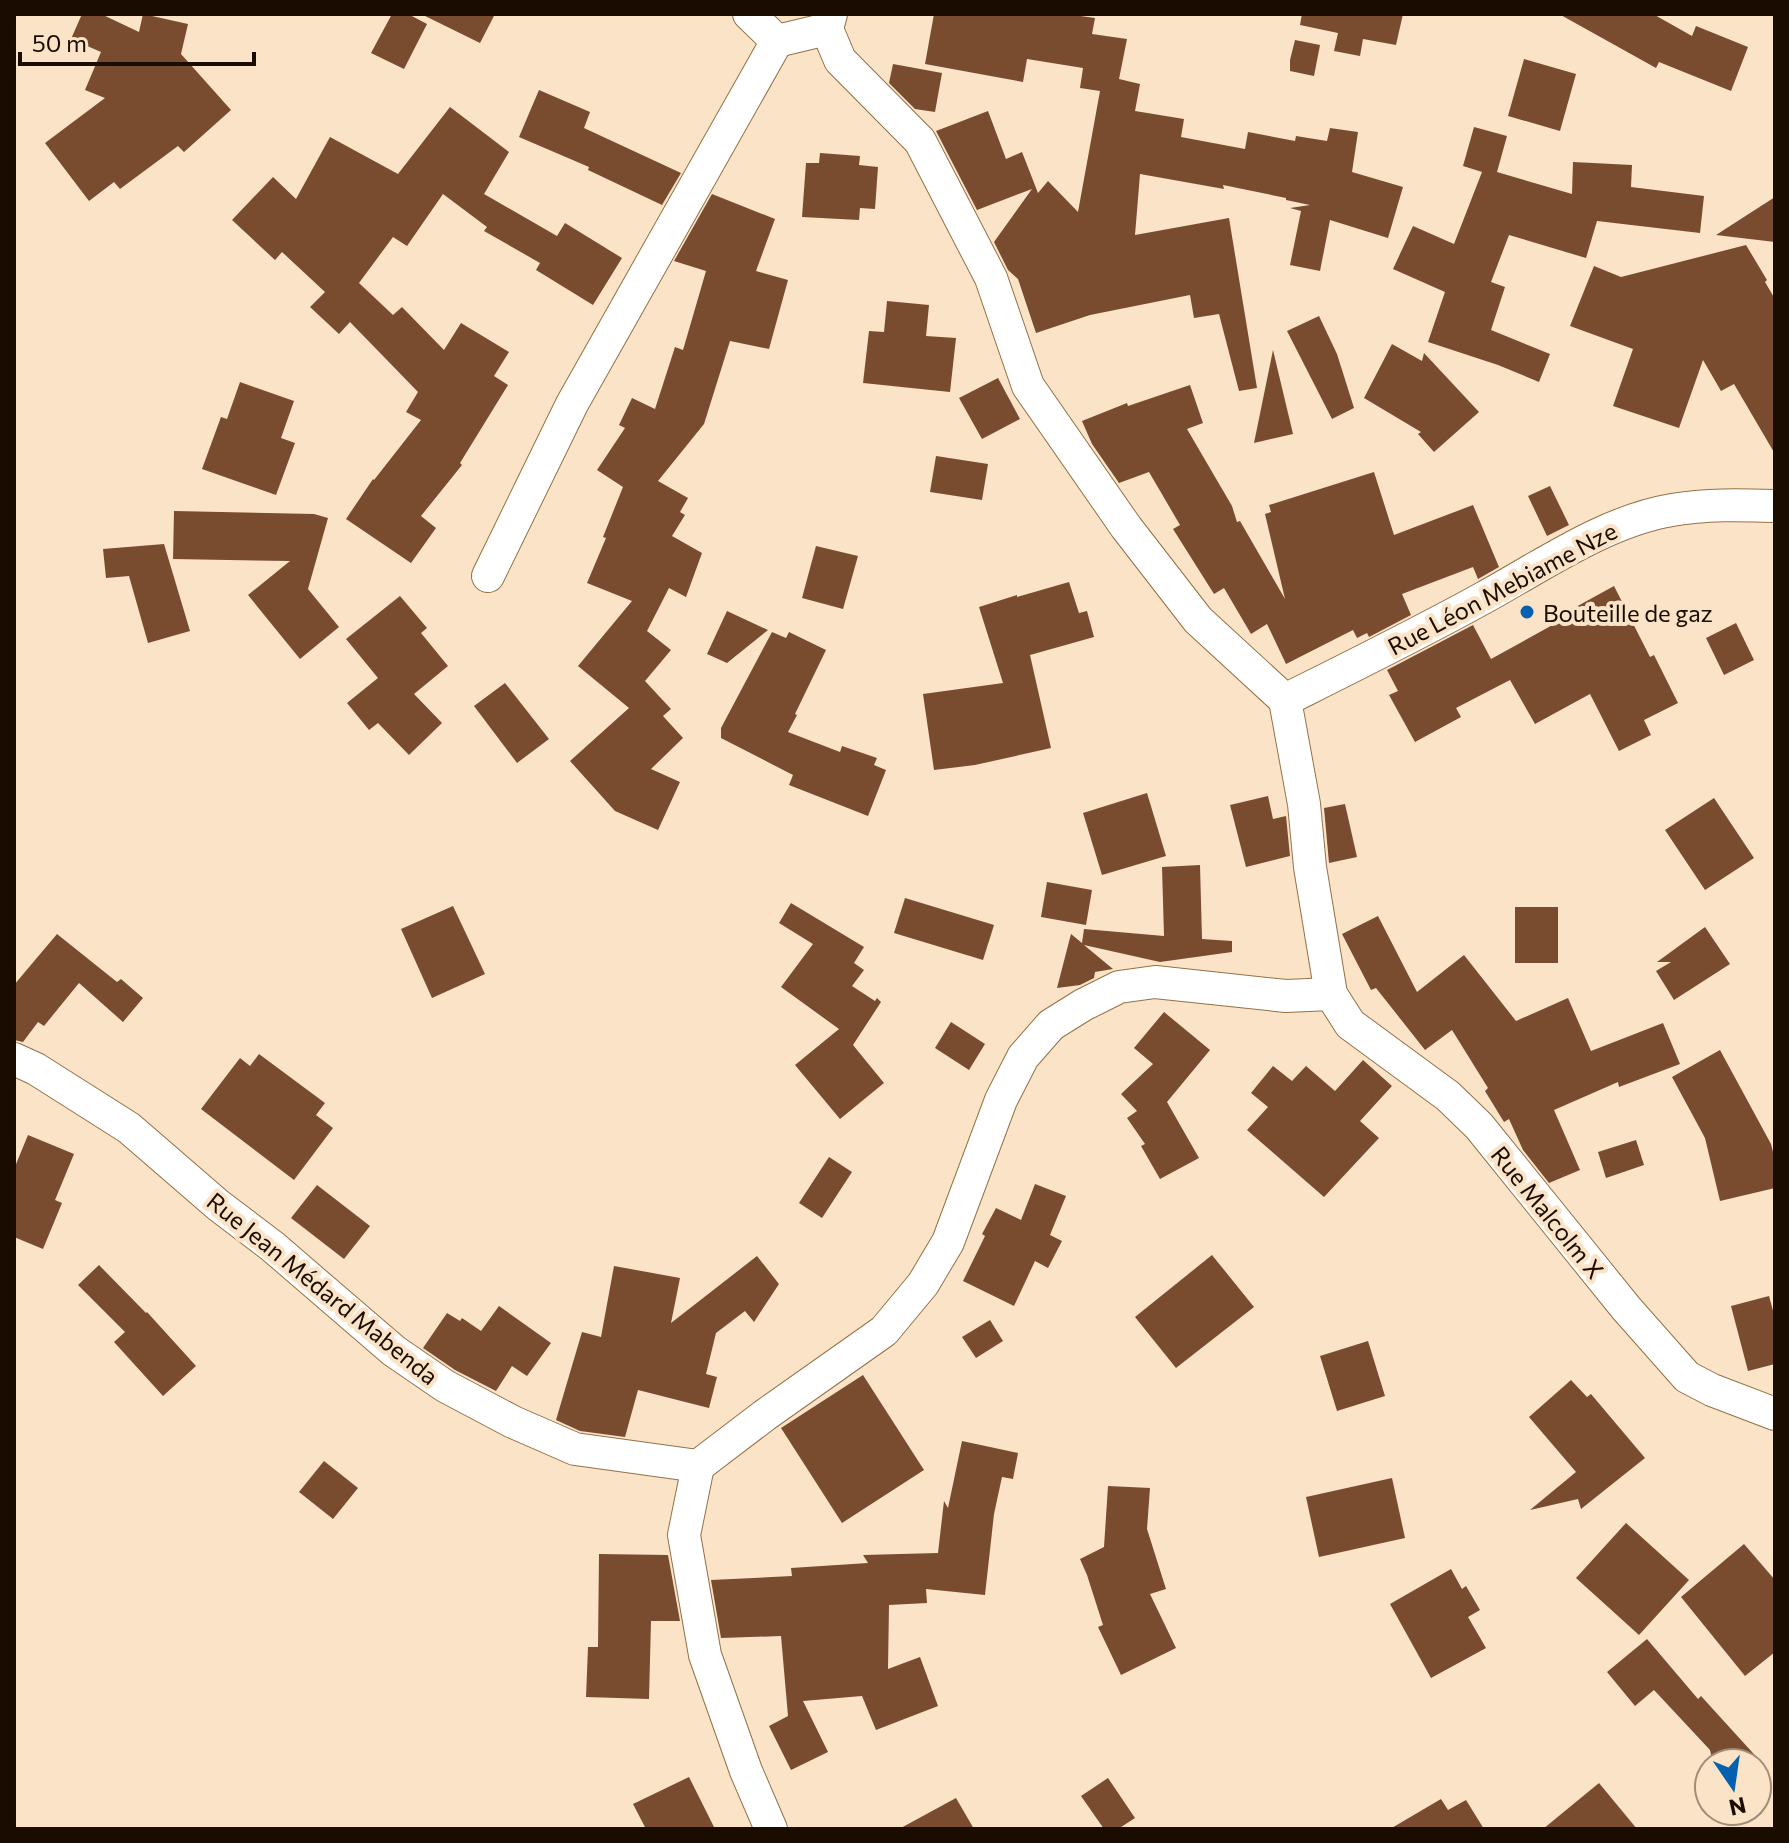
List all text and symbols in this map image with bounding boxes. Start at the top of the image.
scale bar [20,16,254,66]
text: 50 m [32,28,87,57]
street label: Rue Léon Mebiame Nze [1383,515,1621,661]
place label: Bouteille de gaz [1543,598,1713,627]
marker: Bouteille de gaz [1518,603,1536,621]
street label: Rue Malcolm X [1486,1140,1610,1284]
street label: Rue Jean Médard Mabenda [202,1186,444,1390]
north arrow [1693,1747,1773,1827]
text: N [1727,1792,1749,1822]

